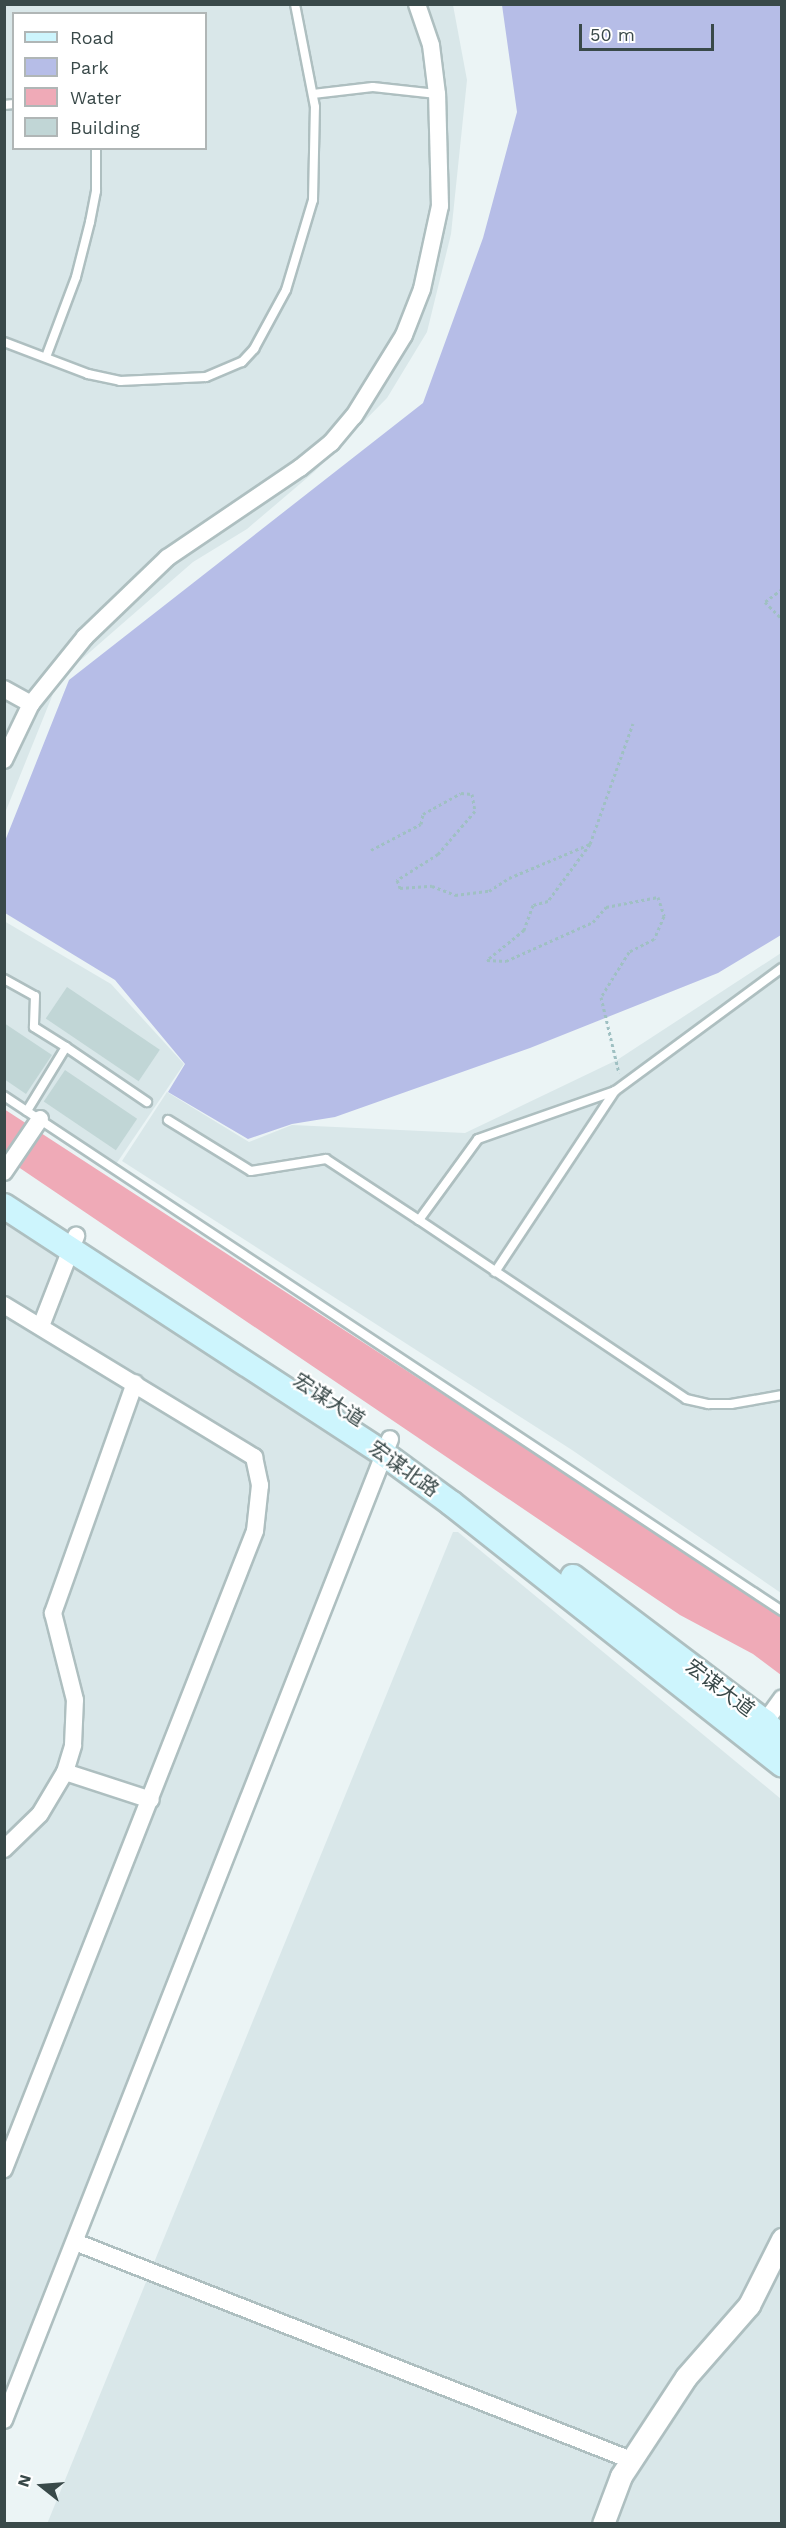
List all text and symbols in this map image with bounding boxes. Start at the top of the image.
legend [12,12,207,150]
scale bar [582,12,717,50]
text: 50 m [590,24,635,45]
text: Road [70,27,114,48]
text: Park [70,57,109,78]
text: Water [70,87,122,108]
text: Building [70,117,140,138]
street label: 宏谋大道 [289,1368,369,1432]
street label: 宏谋北路 [365,1436,443,1502]
street label: 宏谋大道 [681,1654,759,1722]
north arrow [12,2456,72,2516]
text: N [13,2472,35,2489]

